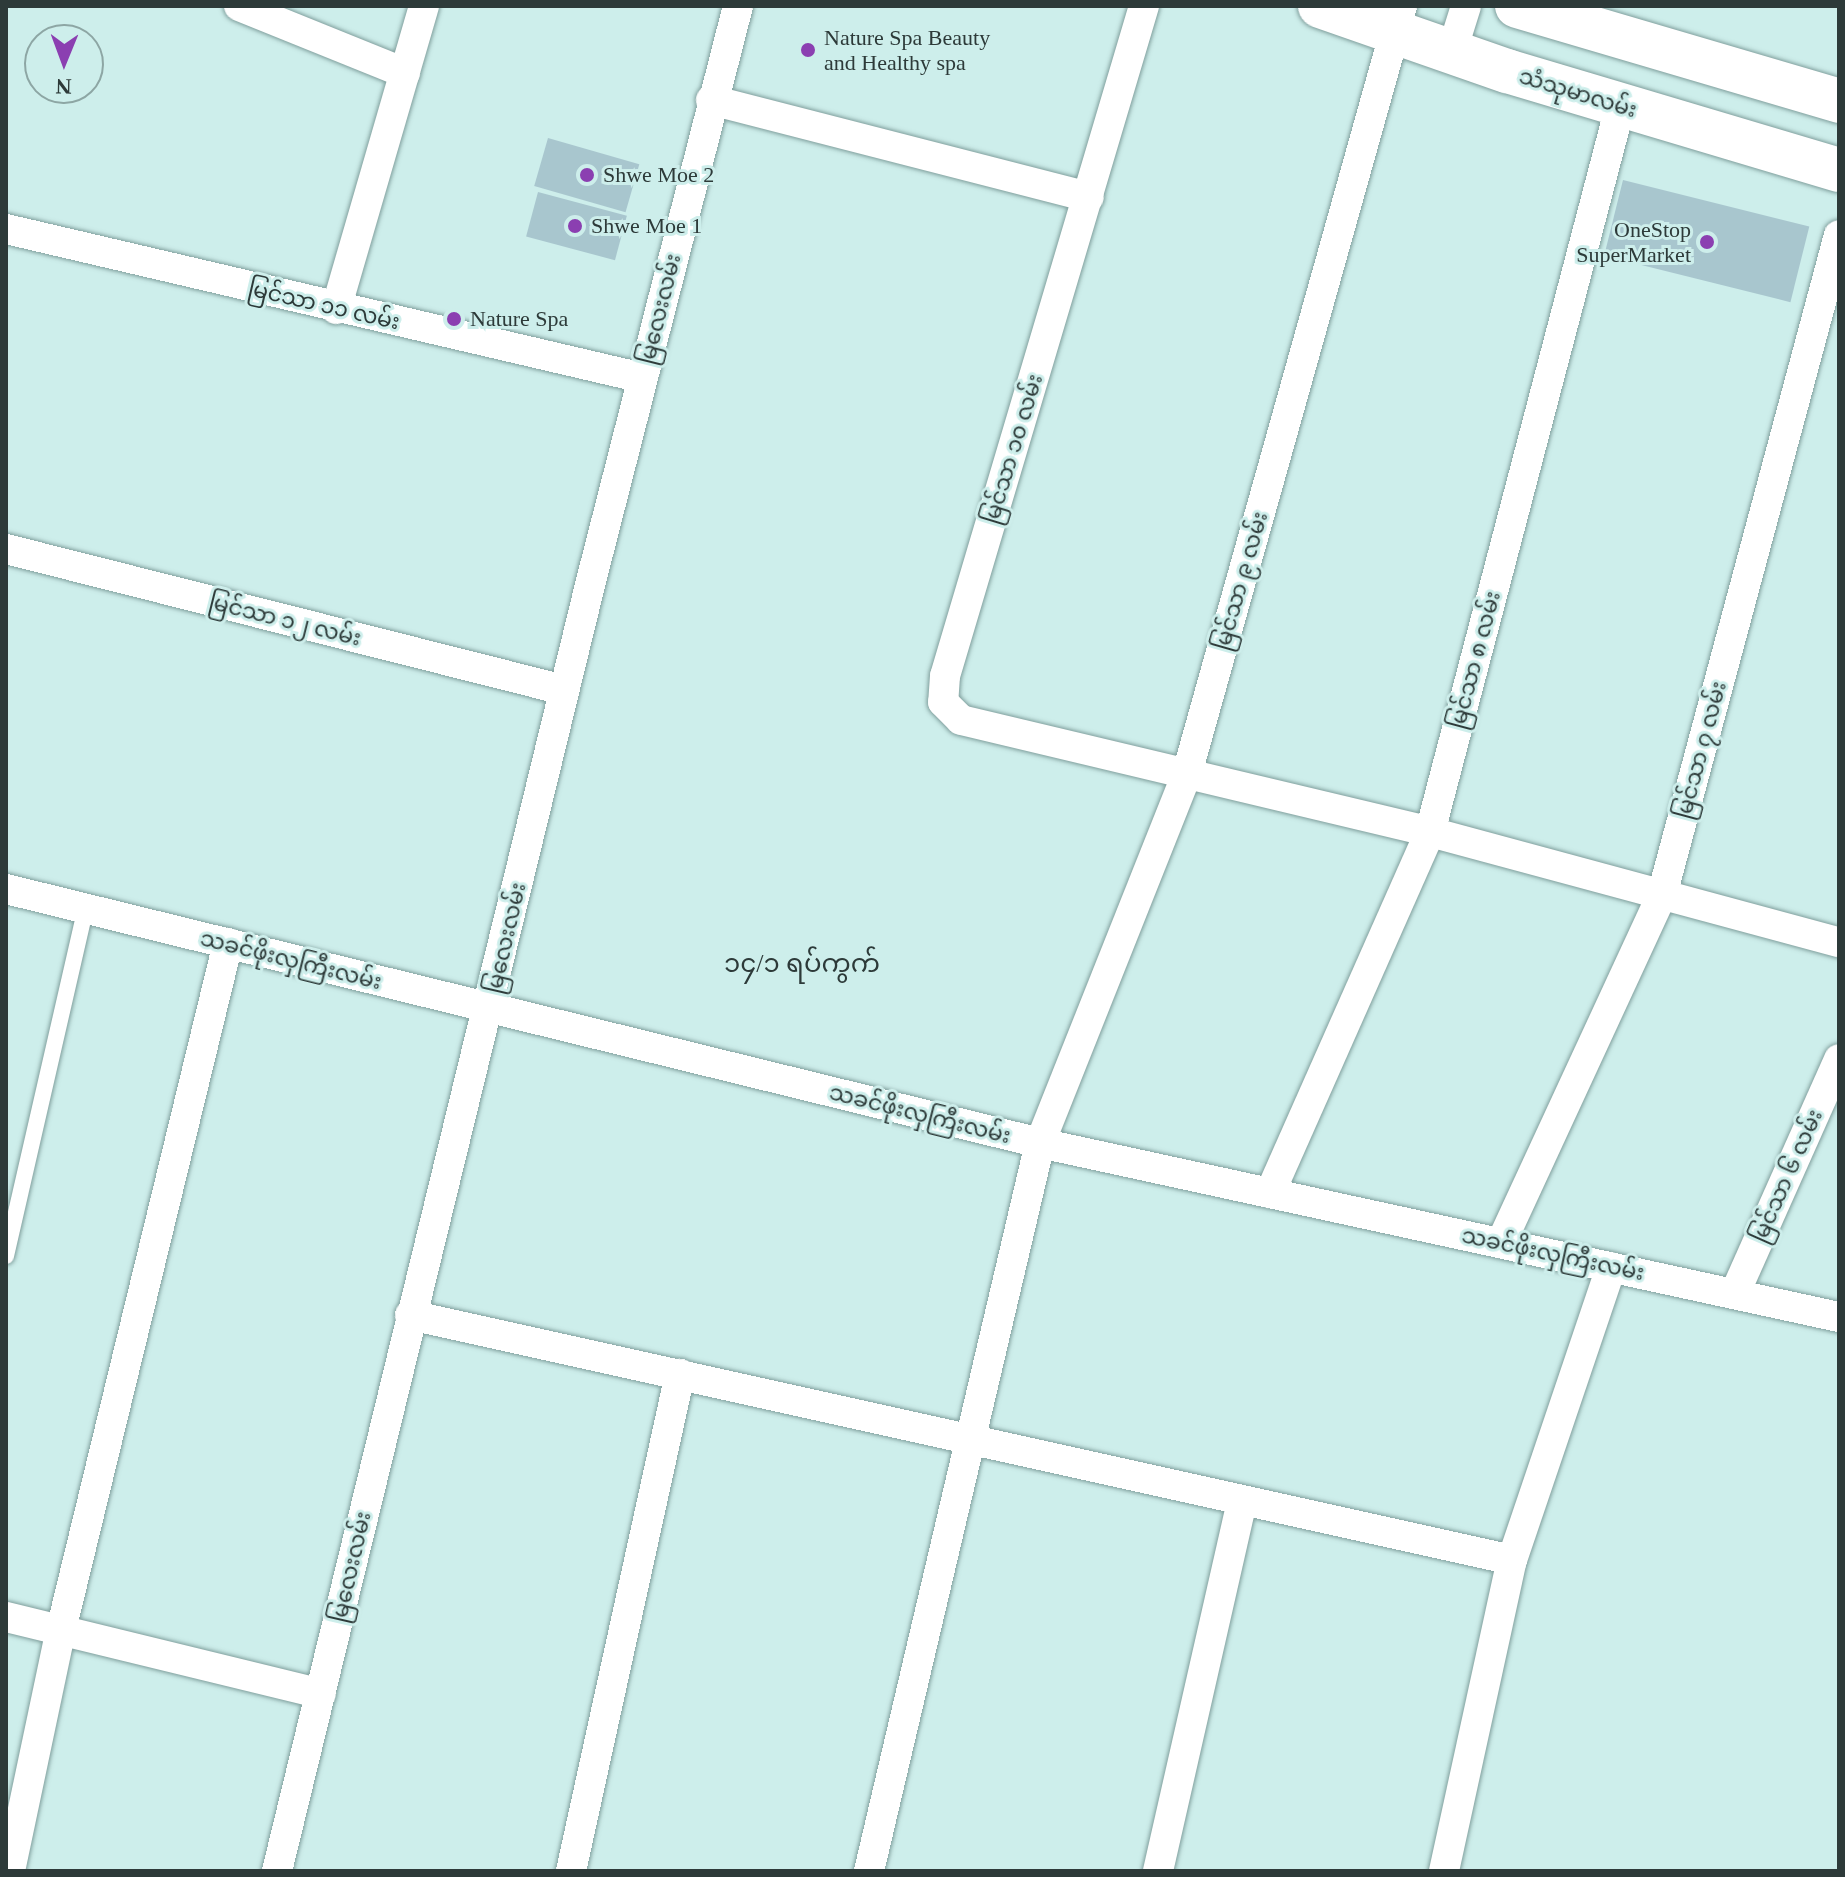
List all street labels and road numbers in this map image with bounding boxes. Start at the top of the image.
street label: သံသုမာလမ်း [1516,63,1640,123]
street label: မြလေးလမ်း [634,251,686,367]
street label: မြင်သာ ၁၁ လမ်း [246,275,402,335]
street label: မြင်သာ ၁၀ လမ်း [978,371,1048,527]
street label: မြင်သာ ၉ လမ်း [1209,509,1273,653]
street label: မြင်သာ ၁၂ လမ်း [206,588,364,652]
street label: မြင်သာ ၈ လမ်း [1444,588,1506,732]
street label: မြင်သာ ၇ လမ်း [1670,678,1732,822]
street label: မြလေးလမ်း [480,880,532,996]
street label: သခင်ဖိုးလှကြီးလမ်း [198,925,384,995]
street label: သခင်ဖိုးလှကြီးလမ်း [827,1079,1013,1149]
street label: မြင်သာ ၆ လမ်း [1746,1105,1828,1247]
street label: သခင်ဖိုးလှကြီးလမ်း [1459,1222,1647,1286]
street label: မြလေးလမ်း [325,1509,377,1625]

